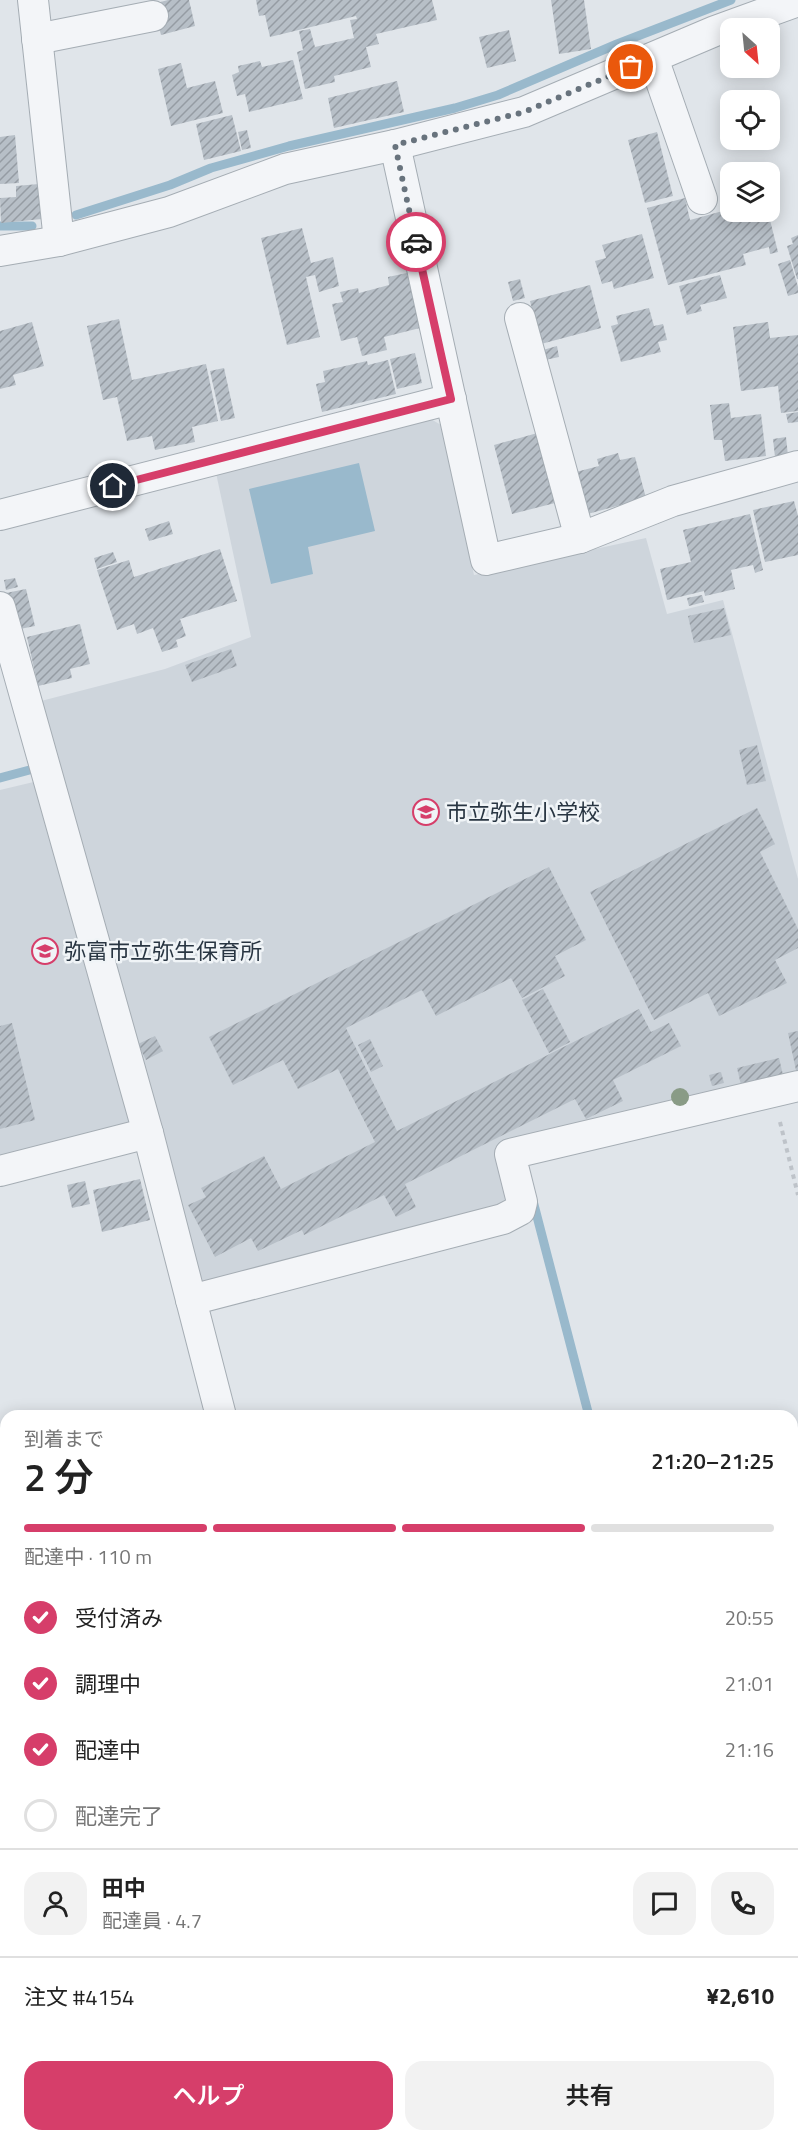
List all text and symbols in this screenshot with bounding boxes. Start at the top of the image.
north arrow [720,18,780,78]
map controls [720,18,780,222]
pin [605,41,656,92]
icon: bag [614,50,647,83]
button: locate [720,90,780,150]
button: layers [720,162,780,222]
courier [386,212,446,272]
icon: car [400,226,433,259]
pin [87,460,138,511]
icon: home [96,469,129,502]
place label: 市立弥生小学校 [446,795,600,829]
school or university icon: 市立弥生小学校 [411,797,441,827]
place label: 弥富市立弥生保育所 [64,934,262,968]
school or university icon: 弥富市立弥生保育所 [30,936,60,966]
text: 到着まで [24,1423,104,1454]
text: 21:20–21:25 [651,1444,774,1478]
text: 2 分 [24,1447,93,1506]
text: 配達中 · 110 m [24,1541,152,1572]
icon: check [24,1601,57,1634]
text: 受付済み [75,1601,163,1635]
text: 20:55 [725,1602,774,1633]
icon: check [24,1667,57,1700]
text: 調理中 [75,1667,141,1701]
text: 21:01 [725,1668,774,1699]
icon: check [24,1733,57,1766]
text: 配達中 [75,1733,141,1767]
text: 21:16 [725,1734,774,1765]
text: 配達完了 [75,1799,163,1833]
text: 田中 [102,1871,146,1905]
button: person [24,1872,87,1935]
button: chat [633,1872,696,1935]
button: phone [711,1872,774,1935]
text: 配達員 · 4.7 [102,1905,202,1936]
text: ¥2,610 [707,1979,774,2013]
text: 注文 #4154 [24,1980,134,2014]
button: ヘルプ [24,2061,393,2130]
button: 共有 [405,2061,774,2130]

